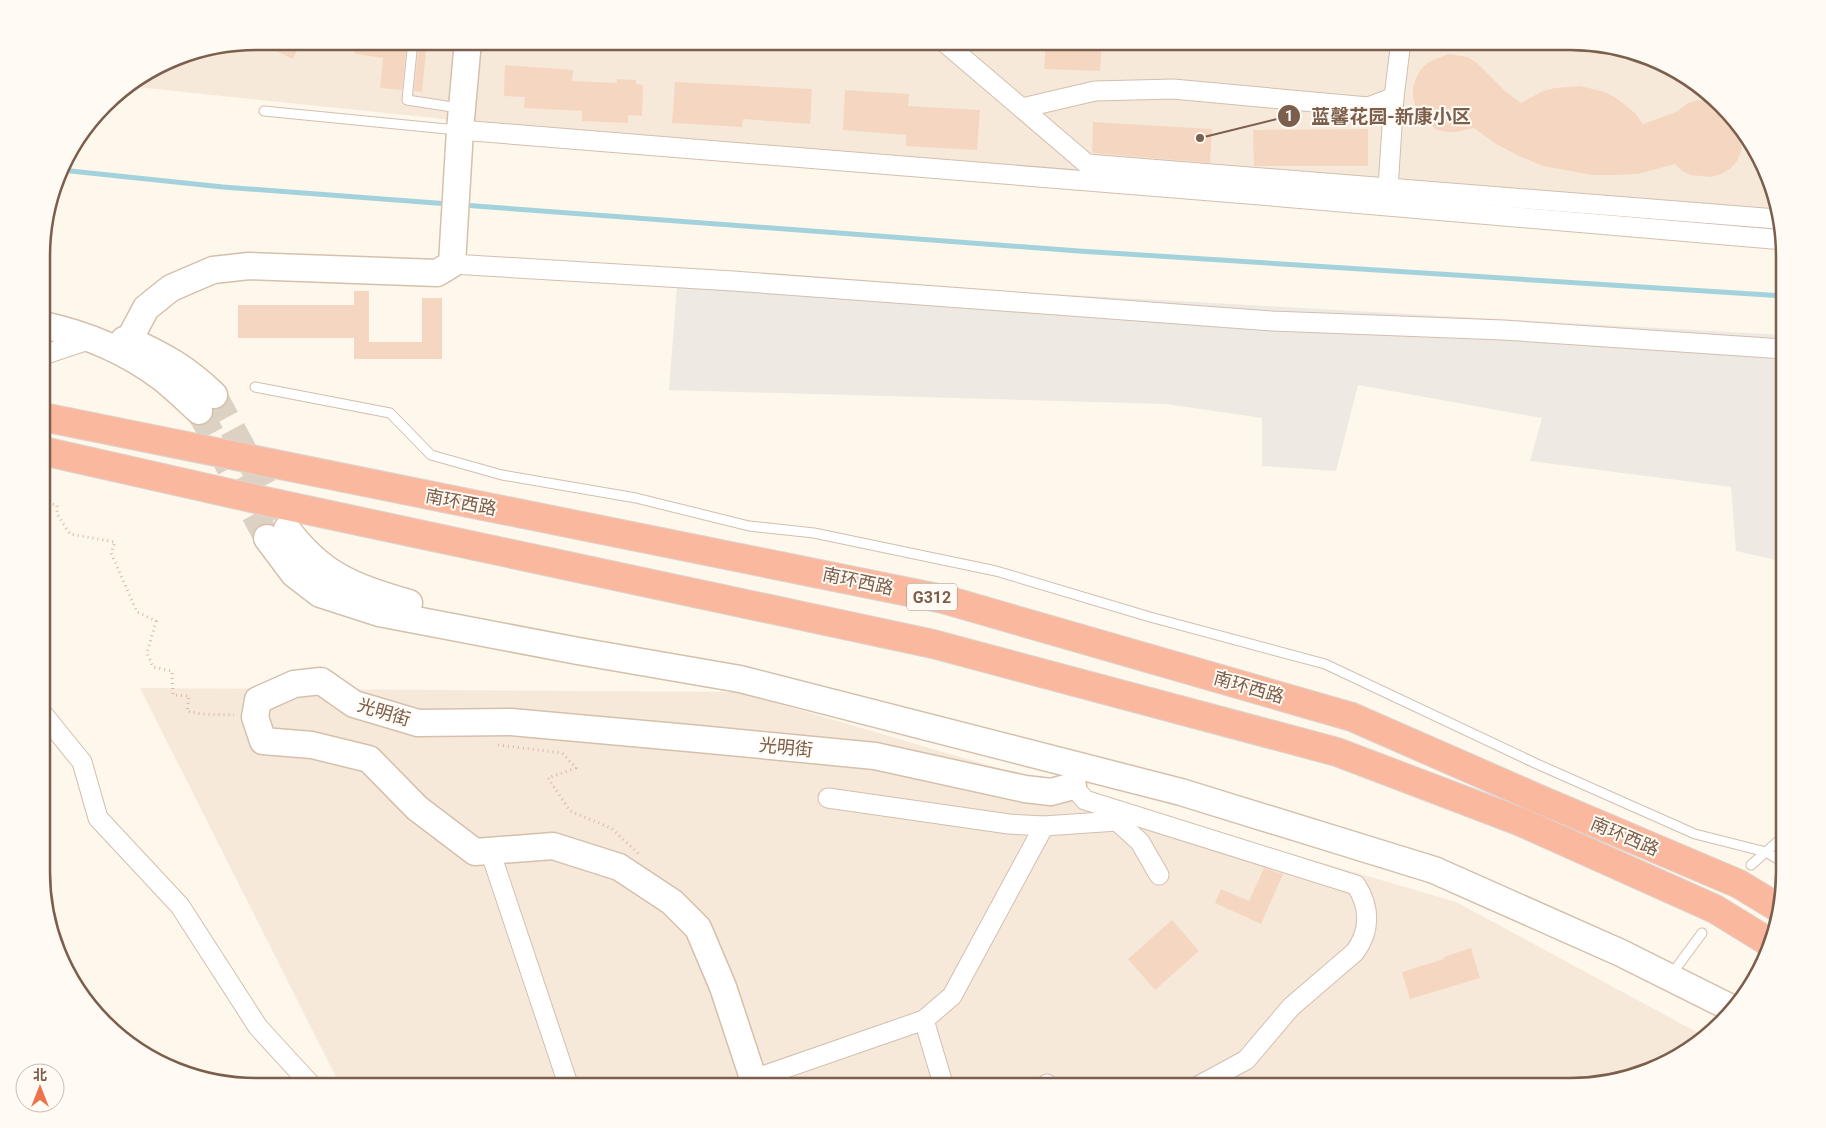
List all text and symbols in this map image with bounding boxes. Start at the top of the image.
callout: 蓝馨花园-新康小区 [1276,99,1481,133]
text: 蓝馨花园-新康小区 [1311,105,1471,128]
text: 1 [1285,107,1293,125]
street label: 南环西路 [424,485,498,519]
street label: 南环西路 [821,563,895,599]
road number: G312 [907,584,957,610]
street label: 南环西路 [1212,667,1286,707]
street label: 光明街 [355,694,413,730]
street label: 光明街 [758,734,814,760]
street label: 南环西路 [1588,812,1662,860]
north arrow [15,1063,65,1113]
text: 北 [33,1067,47,1083]

